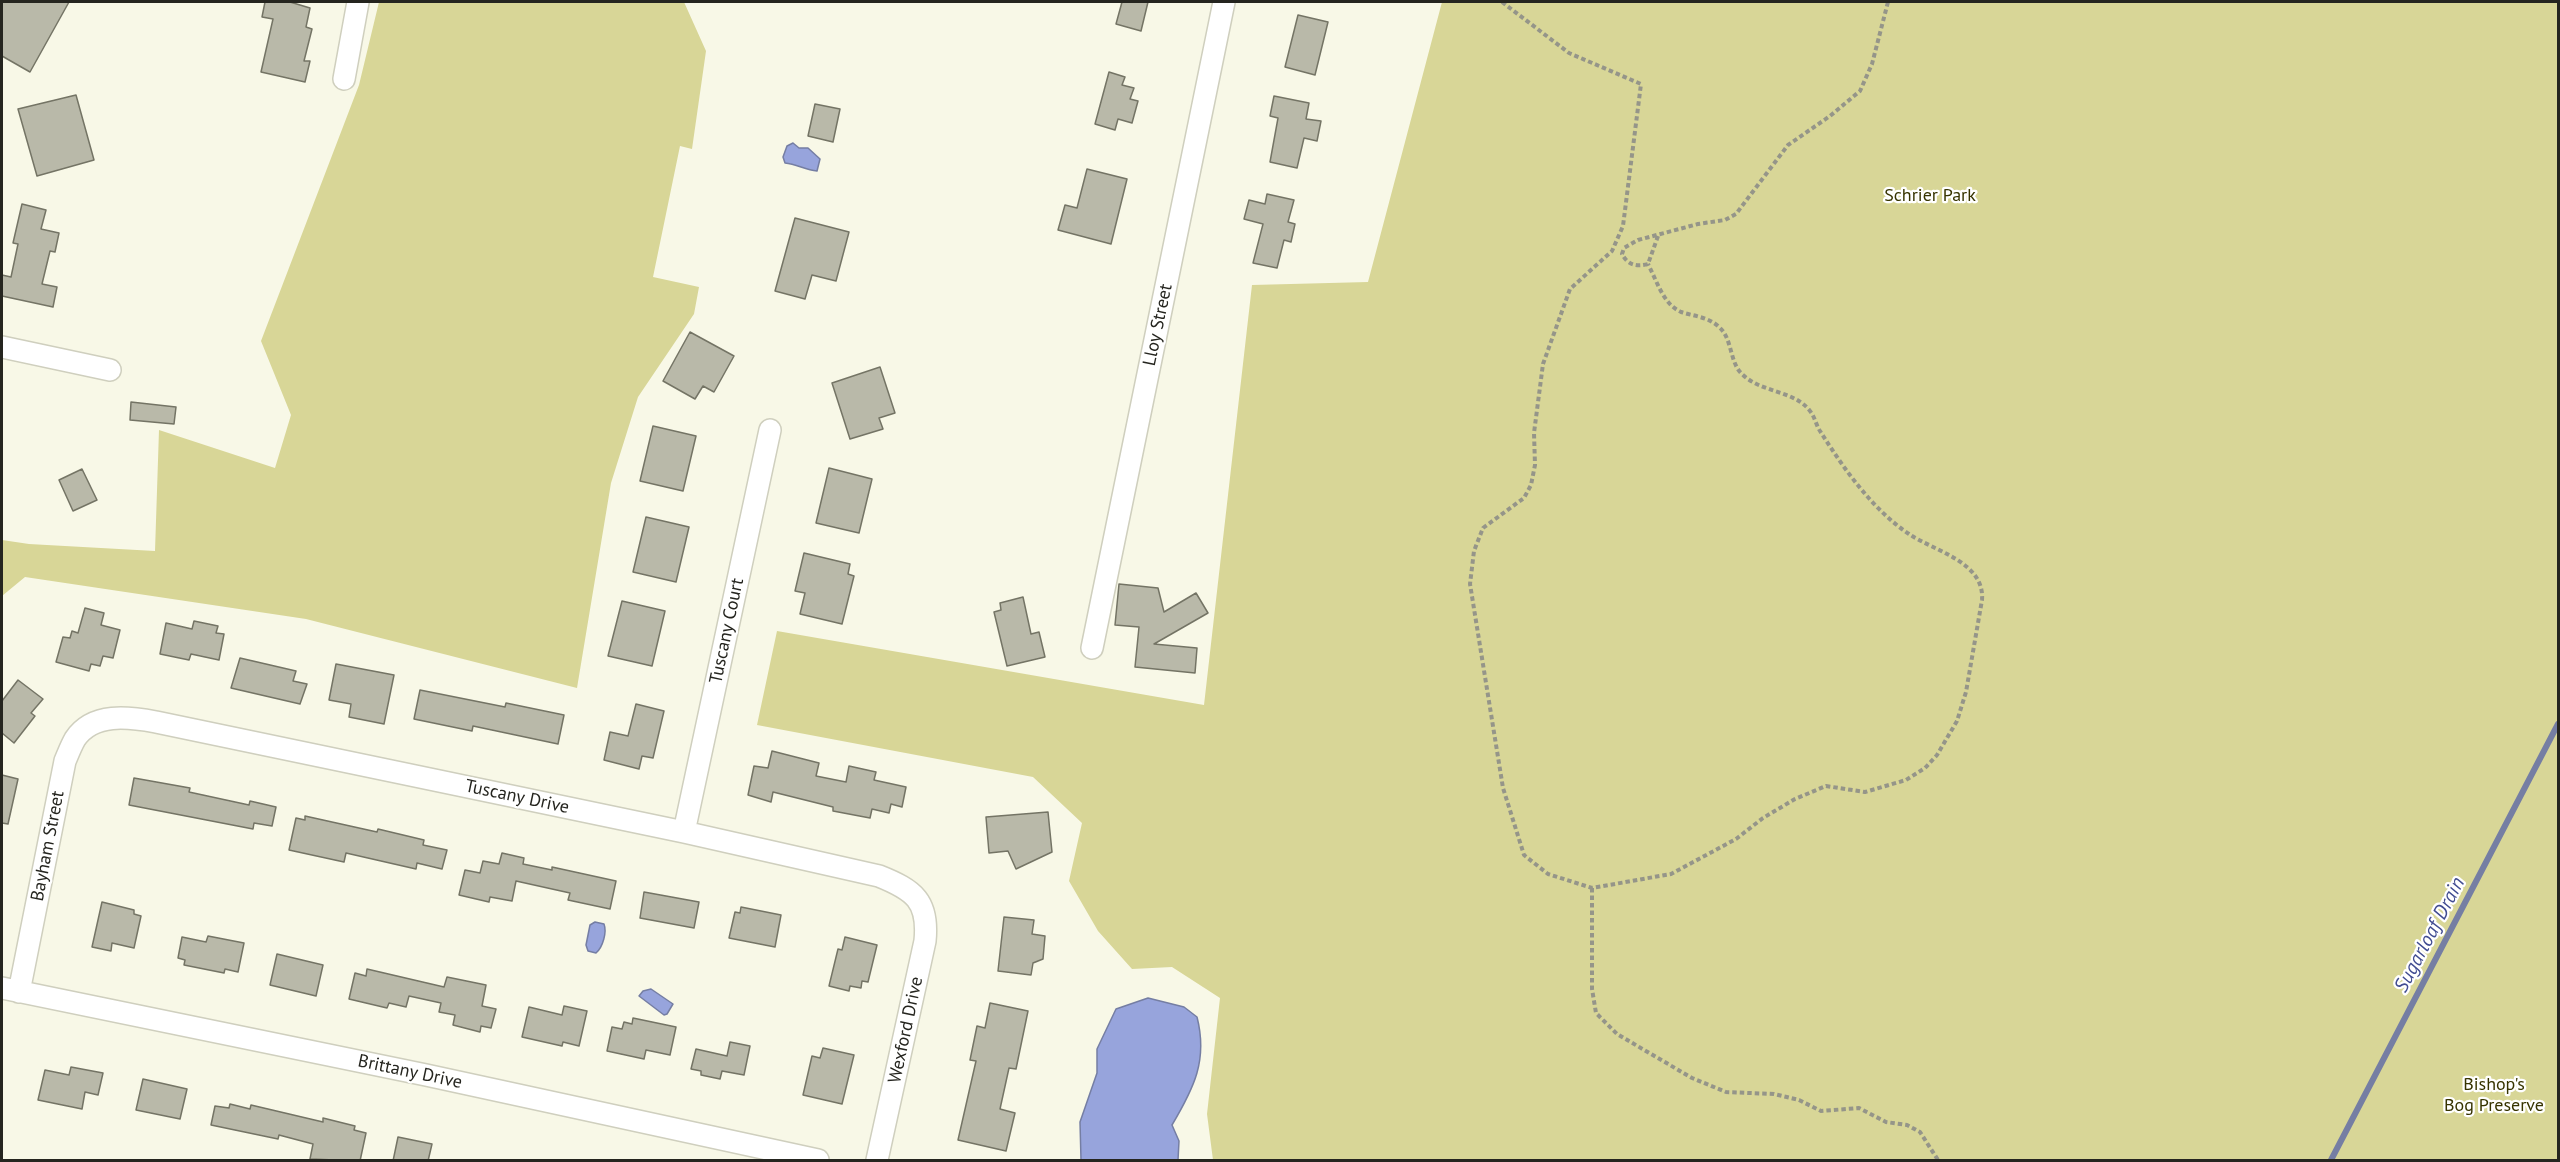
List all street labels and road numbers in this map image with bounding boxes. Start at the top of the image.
street label: Lloy Street [1139,282,1177,368]
street label: Tuscany Court [705,576,749,686]
street label: Tuscany Drive [463,775,571,819]
street label: Bayham Street [27,789,69,903]
street label: Wexford Drive [884,975,928,1085]
street label: Brittany Drive [356,1050,464,1094]

